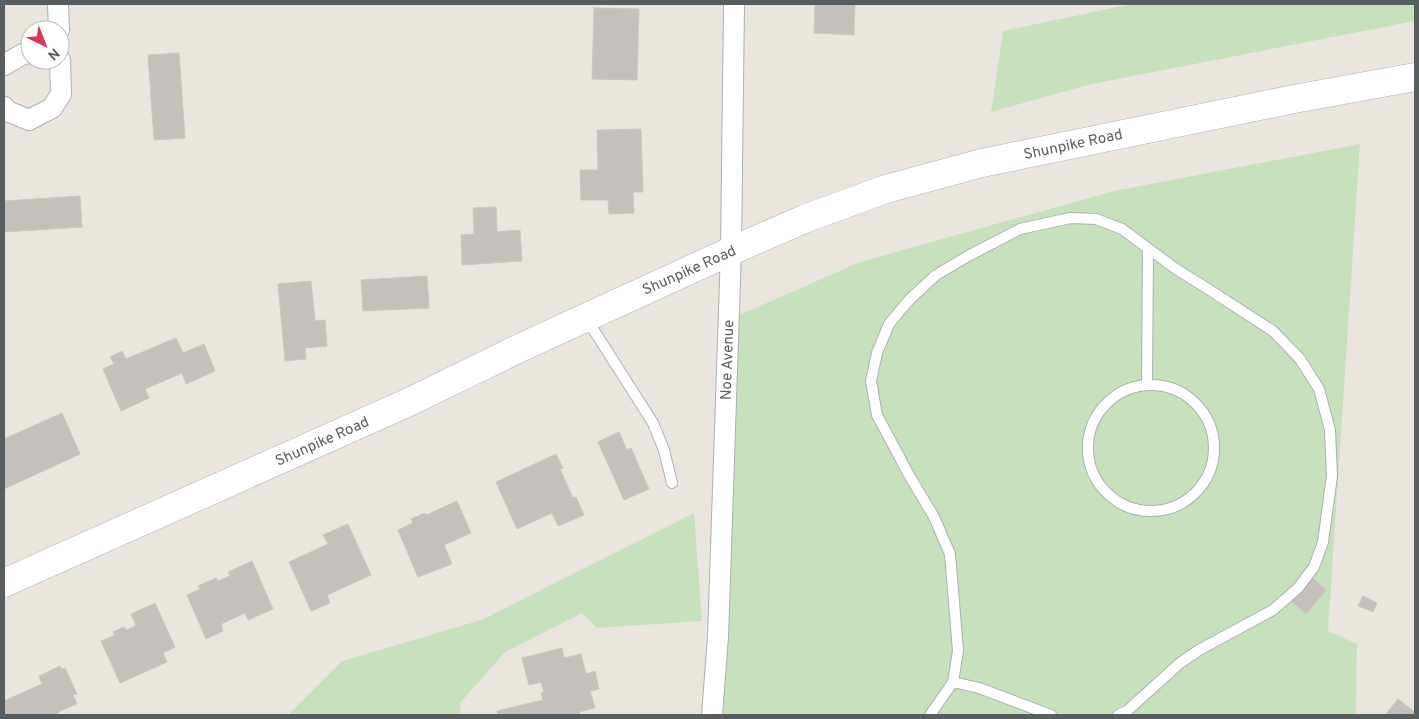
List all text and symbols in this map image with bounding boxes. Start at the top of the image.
north arrow [20,20,70,70]
text: N [43,44,62,63]
street label: Shunpike Road [1022,126,1125,165]
street label: Shunpike Road [640,242,739,301]
street label: Noe Avenue [718,320,739,401]
street label: Shunpike Road [273,413,372,472]

